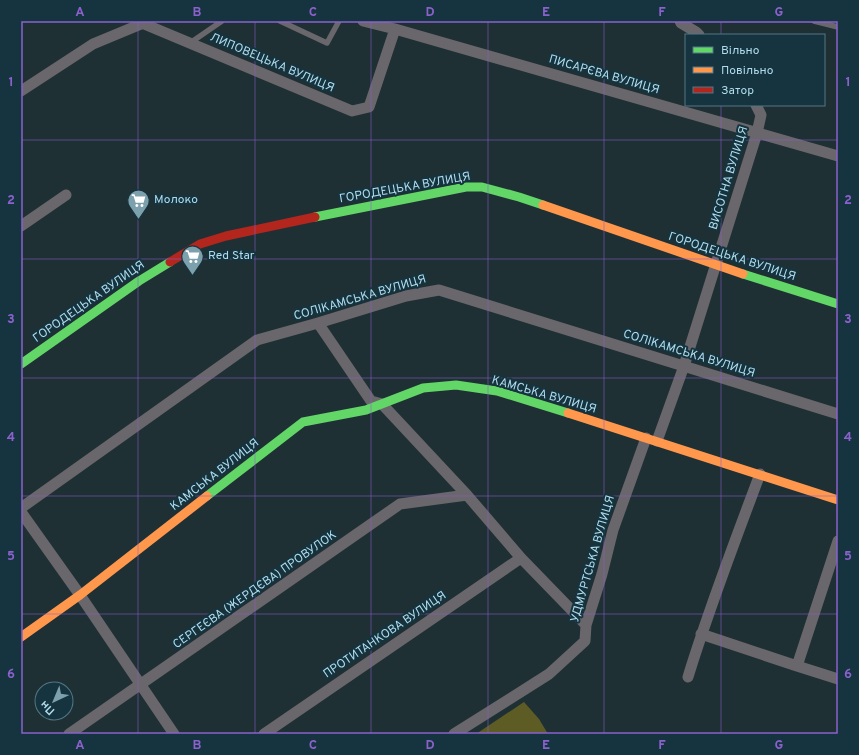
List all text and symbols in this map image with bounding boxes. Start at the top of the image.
text: A [75,5,85,21]
text: B [193,5,202,21]
text: C [309,5,317,21]
text: D [425,5,435,21]
text: E [542,5,550,21]
text: F [658,5,666,21]
text: G [775,5,784,21]
street label: ЛИПОВЕЦЬКА ВУЛИЦЯ [207,30,337,96]
legend [685,34,825,106]
text: Вільно [721,43,760,59]
street label: ПИСАРЄВА ВУЛИЦЯ [547,52,661,98]
text: Повільно [721,63,774,79]
text: 1 [8,75,14,91]
text: 1 [845,75,851,91]
text: Затор [721,83,754,99]
street label: ВИСОТНА ВУЛИЦЯ [706,124,752,232]
street label: ГОРОДЕЦЬКА ВУЛИЦЯ [338,169,472,207]
supermarket icon: Молоко [125,187,151,220]
place label: Молоко [154,192,198,208]
text: 2 [7,193,15,209]
text: 2 [844,193,852,209]
street label: ГОРОДЕЦЬКА ВУЛИЦЯ [666,229,798,285]
supermarket icon: Red Star [180,243,206,276]
place label: Red Star [208,248,255,264]
street label: ГОРОДЕЦЬКА ВУЛИЦЯ [30,257,148,347]
street label: СОЛІКАМСЬКА ВУЛИЦЯ [292,271,428,325]
text: 3 [7,312,15,328]
text: 3 [844,312,852,328]
street label: СОЛІКАМСЬКА ВУЛИЦЯ [621,326,757,382]
street label: КАМСЬКА ВУЛИЦЯ [490,372,598,418]
text: 4 [7,430,15,446]
text: 4 [844,430,852,446]
street label: КАМСЬКА ВУЛИЦЯ [167,435,263,515]
street label: УДМУРТСЬКА ВУЛИЦЯ [567,494,619,624]
street label: СЕРГЕЄВА (ЖЕРДЄВА) ПРОВУЛОК [170,527,340,653]
text: 5 [7,549,15,565]
text: 5 [844,549,852,565]
street label: ПРОТИТАНКОВА ВУЛИЦЯ [320,588,450,682]
text: 6 [7,667,15,683]
text: 6 [844,667,852,683]
north arrow [34,681,74,721]
text: Пн [38,697,58,718]
text: A [75,738,85,754]
text: B [193,738,202,754]
text: C [309,738,317,754]
text: D [425,738,435,754]
text: E [542,738,550,754]
text: F [658,738,666,754]
text: G [775,738,784,754]

